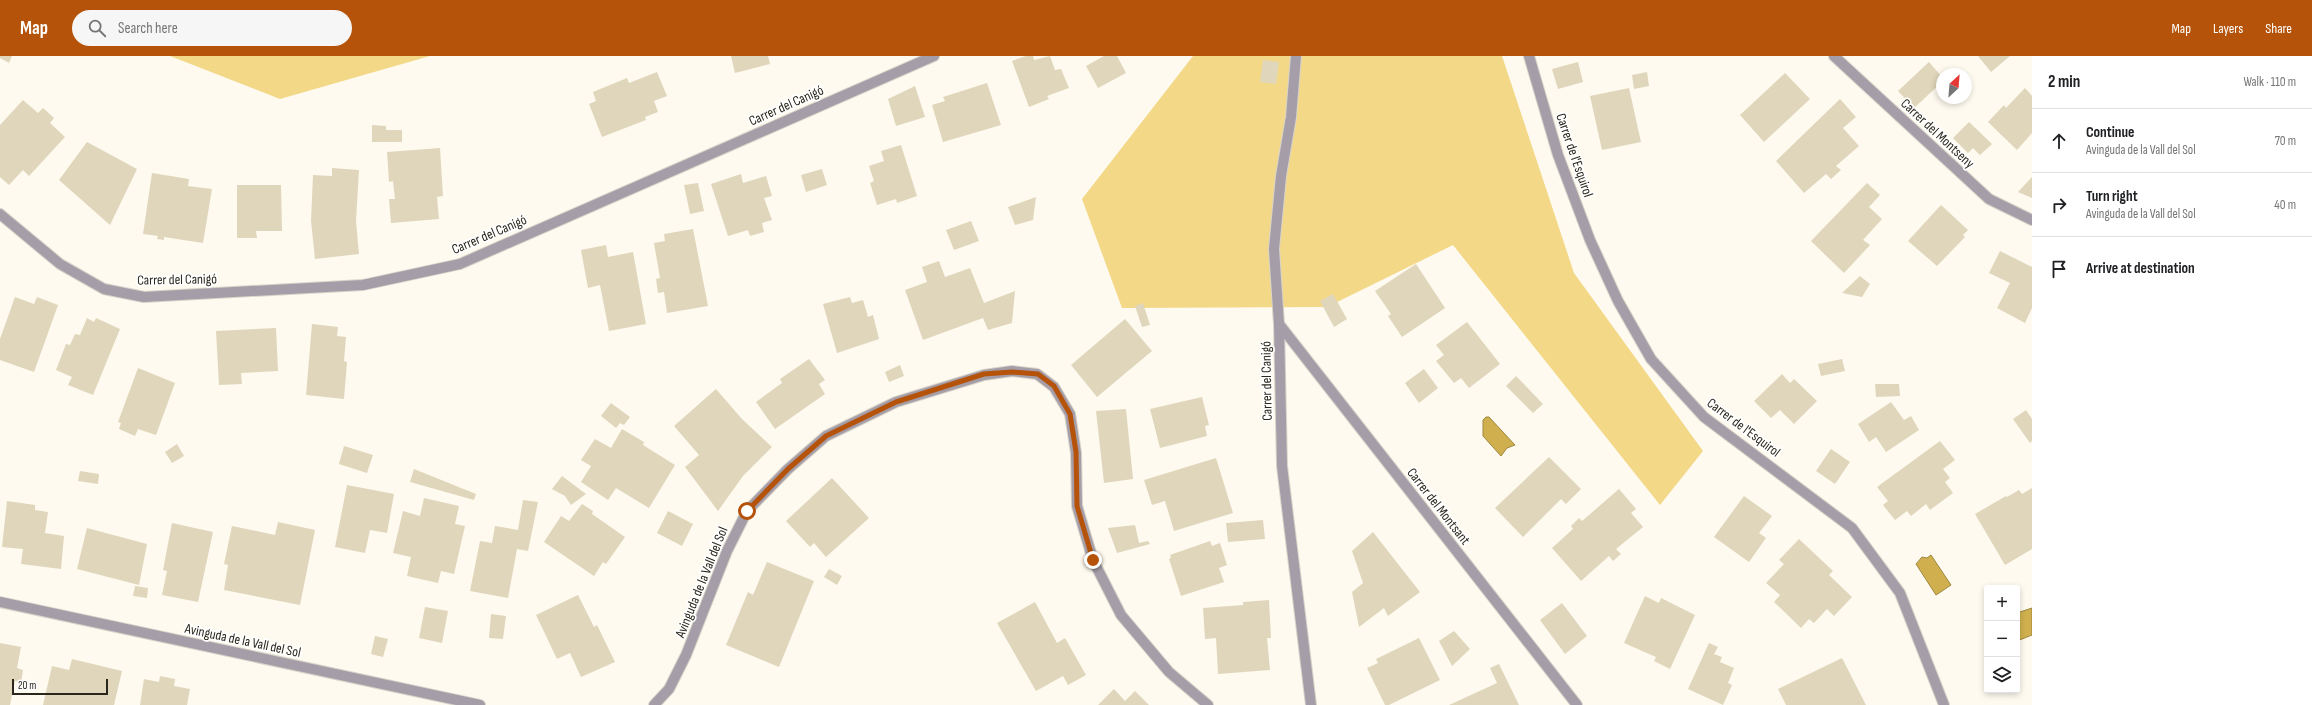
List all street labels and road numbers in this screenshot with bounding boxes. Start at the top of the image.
street label: Carrer del Canigó [746,81,826,129]
street label: Carrer del Montseny [1897,95,1978,172]
street label: Carrer de l'Esquirol [1552,111,1597,199]
street label: Carrer del Canigó [449,211,529,258]
street label: Carrer del Canigó [137,270,217,289]
street label: Carrer del Canigó [1257,341,1276,421]
street label: Carrer de l'Esquirol [1704,394,1784,460]
street label: Carrer del Montsant [1403,464,1474,548]
street label: Avinguda de la Vall del Sol [671,524,731,641]
street label: Avinguda de la Vall del Sol [182,620,302,661]

